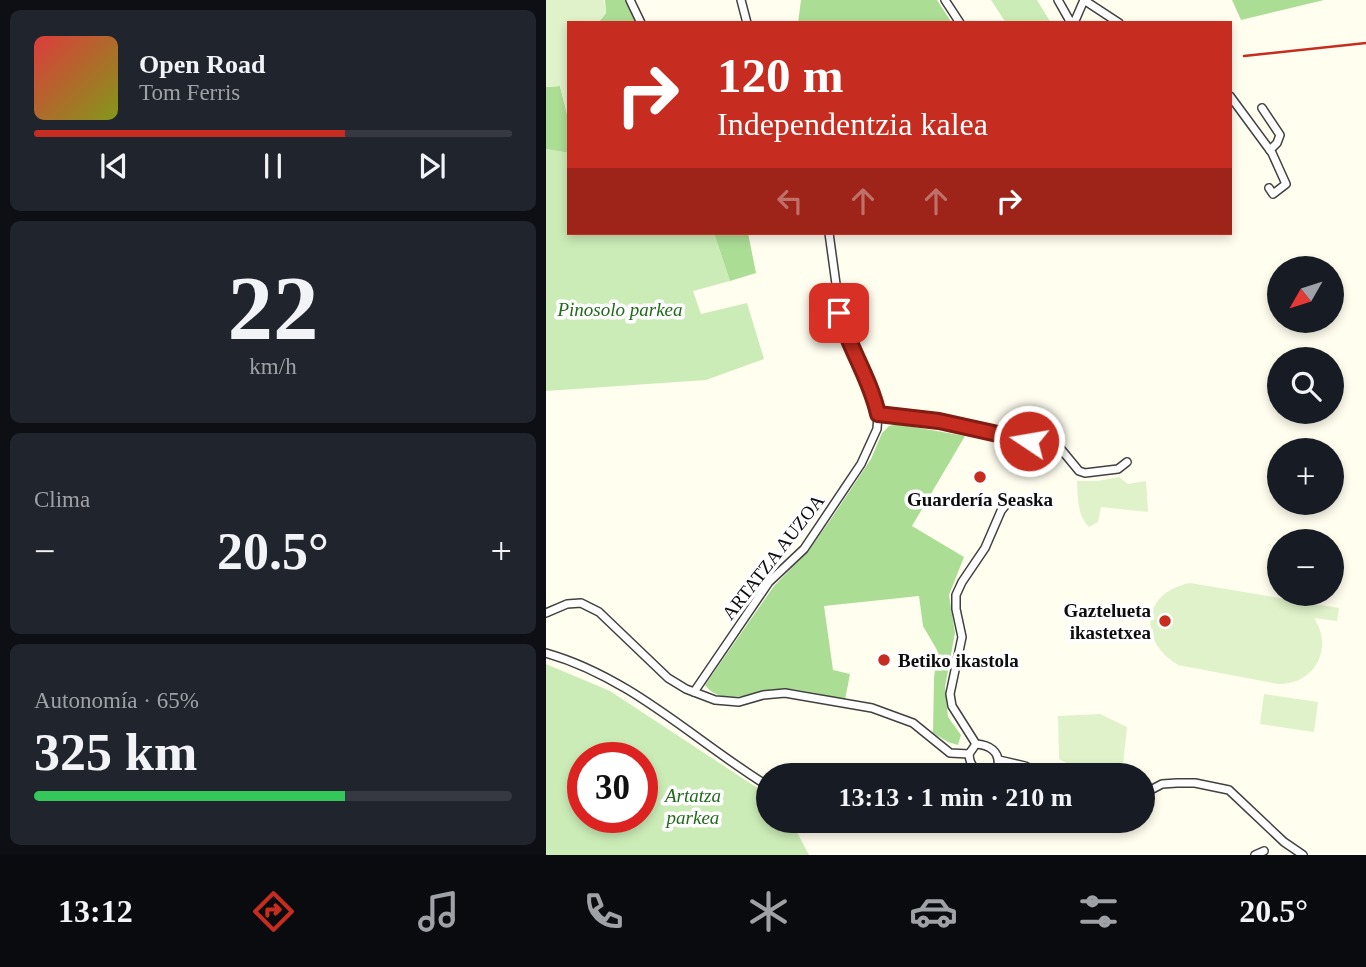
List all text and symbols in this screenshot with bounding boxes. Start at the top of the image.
text: 120 m [717,48,844,103]
icon: right [602,49,693,140]
text: Open Road [139,50,265,79]
text: Tom Ferris [139,80,240,105]
text: Independentzia kalea [717,106,988,142]
icon: previous [95,147,133,185]
icon: pause [254,147,292,185]
icon: next [413,147,451,185]
icon: left [771,182,809,220]
icon: ahead [844,182,882,220]
icon: ahead [917,182,955,220]
icon: right [990,182,1028,220]
north arrow [1267,256,1344,332]
map controls [1267,256,1344,606]
text: 22 [228,258,319,359]
pin [809,283,869,343]
icon: arrive [820,294,858,332]
park label: Pinosolo parkea [556,299,683,320]
button: search [1267,347,1344,424]
text: km/h [249,354,297,379]
position arrow [992,404,1066,478]
button: + [1267,438,1344,515]
marker: Guardería Seaska [972,469,988,485]
text: Clima [34,487,90,512]
place label: Guardería Seaska [907,489,1054,510]
street label: ARTATZA AUZOA [718,490,829,624]
text: 20.5° [217,523,329,580]
button: − [1267,529,1344,606]
text: − [34,530,55,572]
text: + [491,530,512,572]
place label: Gaztelueta ikastetxea [1063,600,1152,643]
marker: Gaztelueta ikastetxea [1157,613,1173,629]
place label: Betiko ikastola [898,650,1019,671]
marker: Betiko ikastola [876,652,892,668]
text: Autonomía · 65% [34,688,199,713]
text: 325 km [34,724,197,781]
speed limit sign: 30 [567,742,658,833]
text: 13:13 · 1 min · 210 m [839,783,1073,812]
park label: Artatza parkea [663,785,721,828]
icon: directions [249,887,298,936]
icon: music [414,887,463,936]
icon: phone [579,887,628,936]
icon: climate [744,887,793,936]
icon: car [909,887,958,936]
icon: filters [1074,887,1123,936]
text: 13:12 [58,893,133,929]
text: 20.5° [1239,893,1308,929]

